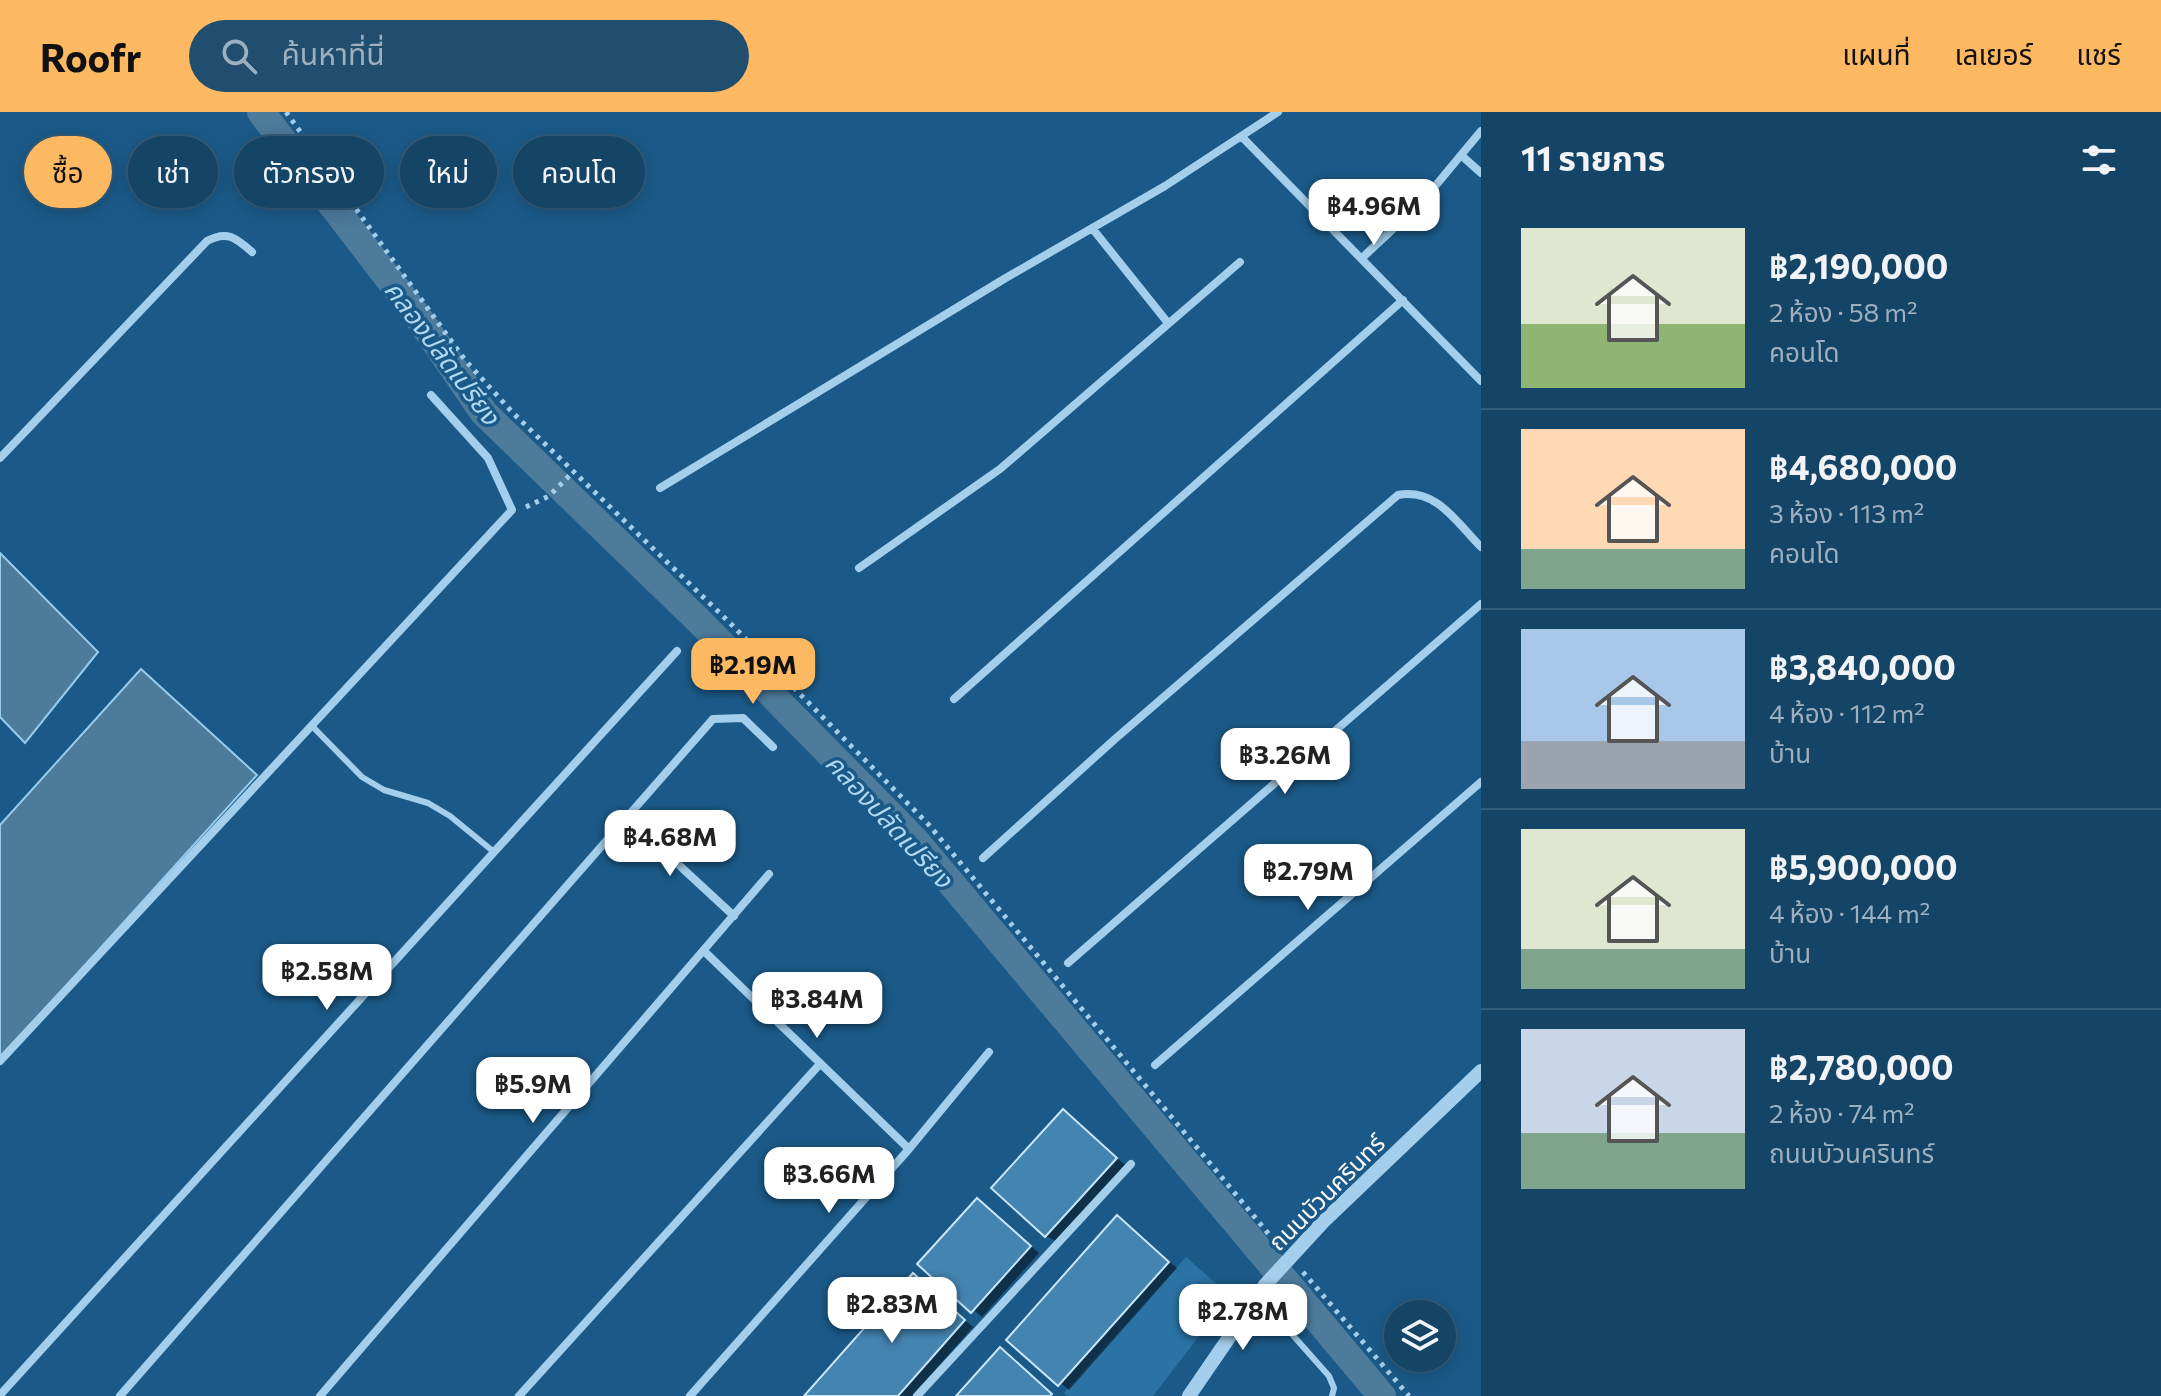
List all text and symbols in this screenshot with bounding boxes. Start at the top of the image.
search box [189,20,749,92]
text: Roofr [40,33,141,80]
icon: search [217,34,261,78]
text: ค้นหาที่นี่ [281,34,385,71]
text: แผนที่ [1842,37,1911,71]
text: เลเยอร์ [1955,37,2032,71]
text: แชร์ [2076,37,2121,71]
chip: ซื้อ [24,136,112,208]
chip: เช่า [128,136,218,208]
chip: ตัวกรอง [234,136,384,208]
chip: ใหม่ [400,136,497,208]
chip: คอนโด [513,136,645,208]
text: 11 รายการ [1521,136,1665,178]
icon: filters [2077,138,2121,182]
pin: ฿4.96M [1309,179,1439,247]
text: ฿4.96M [1327,189,1421,220]
text: ฿2,190,000 [1769,244,1948,286]
icon: home [1585,260,1681,356]
water label: คลองปลัดเปรียง [379,274,508,431]
text: 2 ห้อง · 58 m² [1769,296,1917,327]
text: คอนโด [1769,336,1840,367]
text: ฿4,680,000 [1769,445,1957,487]
icon: home [1585,461,1681,557]
text: 3 ห้อง · 113 m² [1769,497,1924,528]
text: คอนโด [1769,537,1840,568]
pin: ฿2.19M [688,638,818,706]
text: ฿3,840,000 [1769,645,1956,687]
text: ฿2.19M [709,648,797,679]
icon: home [1585,661,1681,757]
text: 4 ห้อง · 112 m² [1769,697,1925,728]
pin: ฿3.26M [1220,728,1350,796]
text: บ้าน [1769,737,1811,768]
text: ฿3.26M [1239,738,1331,769]
water label: คลองปลัดเปรียง [820,747,961,894]
pin: ฿4.68M [605,810,735,878]
text: ฿4.68M [623,820,717,851]
pin: ฿2.79M [1243,844,1373,912]
text: ฿5,900,000 [1769,845,1958,887]
text: ฿2.79M [1262,854,1354,885]
icon: home [1585,861,1681,957]
text: 4 ห้อง · 144 m² [1769,897,1930,928]
text: บ้าน [1769,937,1811,968]
pin: ฿2.58M [262,944,392,1012]
text: ฿2.58M [280,954,374,985]
pin: ฿3.84M [752,972,882,1040]
text: ฿3.84M [770,982,864,1013]
text: ฿2,780,000 [1769,1045,1954,1087]
pin: ฿5.9M [477,1057,589,1125]
icon: home [1585,1061,1681,1157]
text: ฿5.9M [494,1067,572,1098]
text: 2 ห้อง · 74 m² [1769,1097,1915,1128]
street label: ถนนบัวนครินทร์ [1262,1127,1391,1256]
text: ถนนบัวนครินทร์ [1769,1137,1934,1168]
pin: ฿3.66M [764,1147,894,1215]
text: ฿3.66M [782,1157,876,1188]
pin: ฿2.83M [827,1277,957,1345]
pin: ฿2.78M [1178,1284,1308,1352]
text: ฿2.83M [846,1287,938,1318]
text: ฿2.78M [1197,1294,1289,1325]
map controls [1384,1300,1456,1372]
button: layers [1384,1300,1456,1372]

